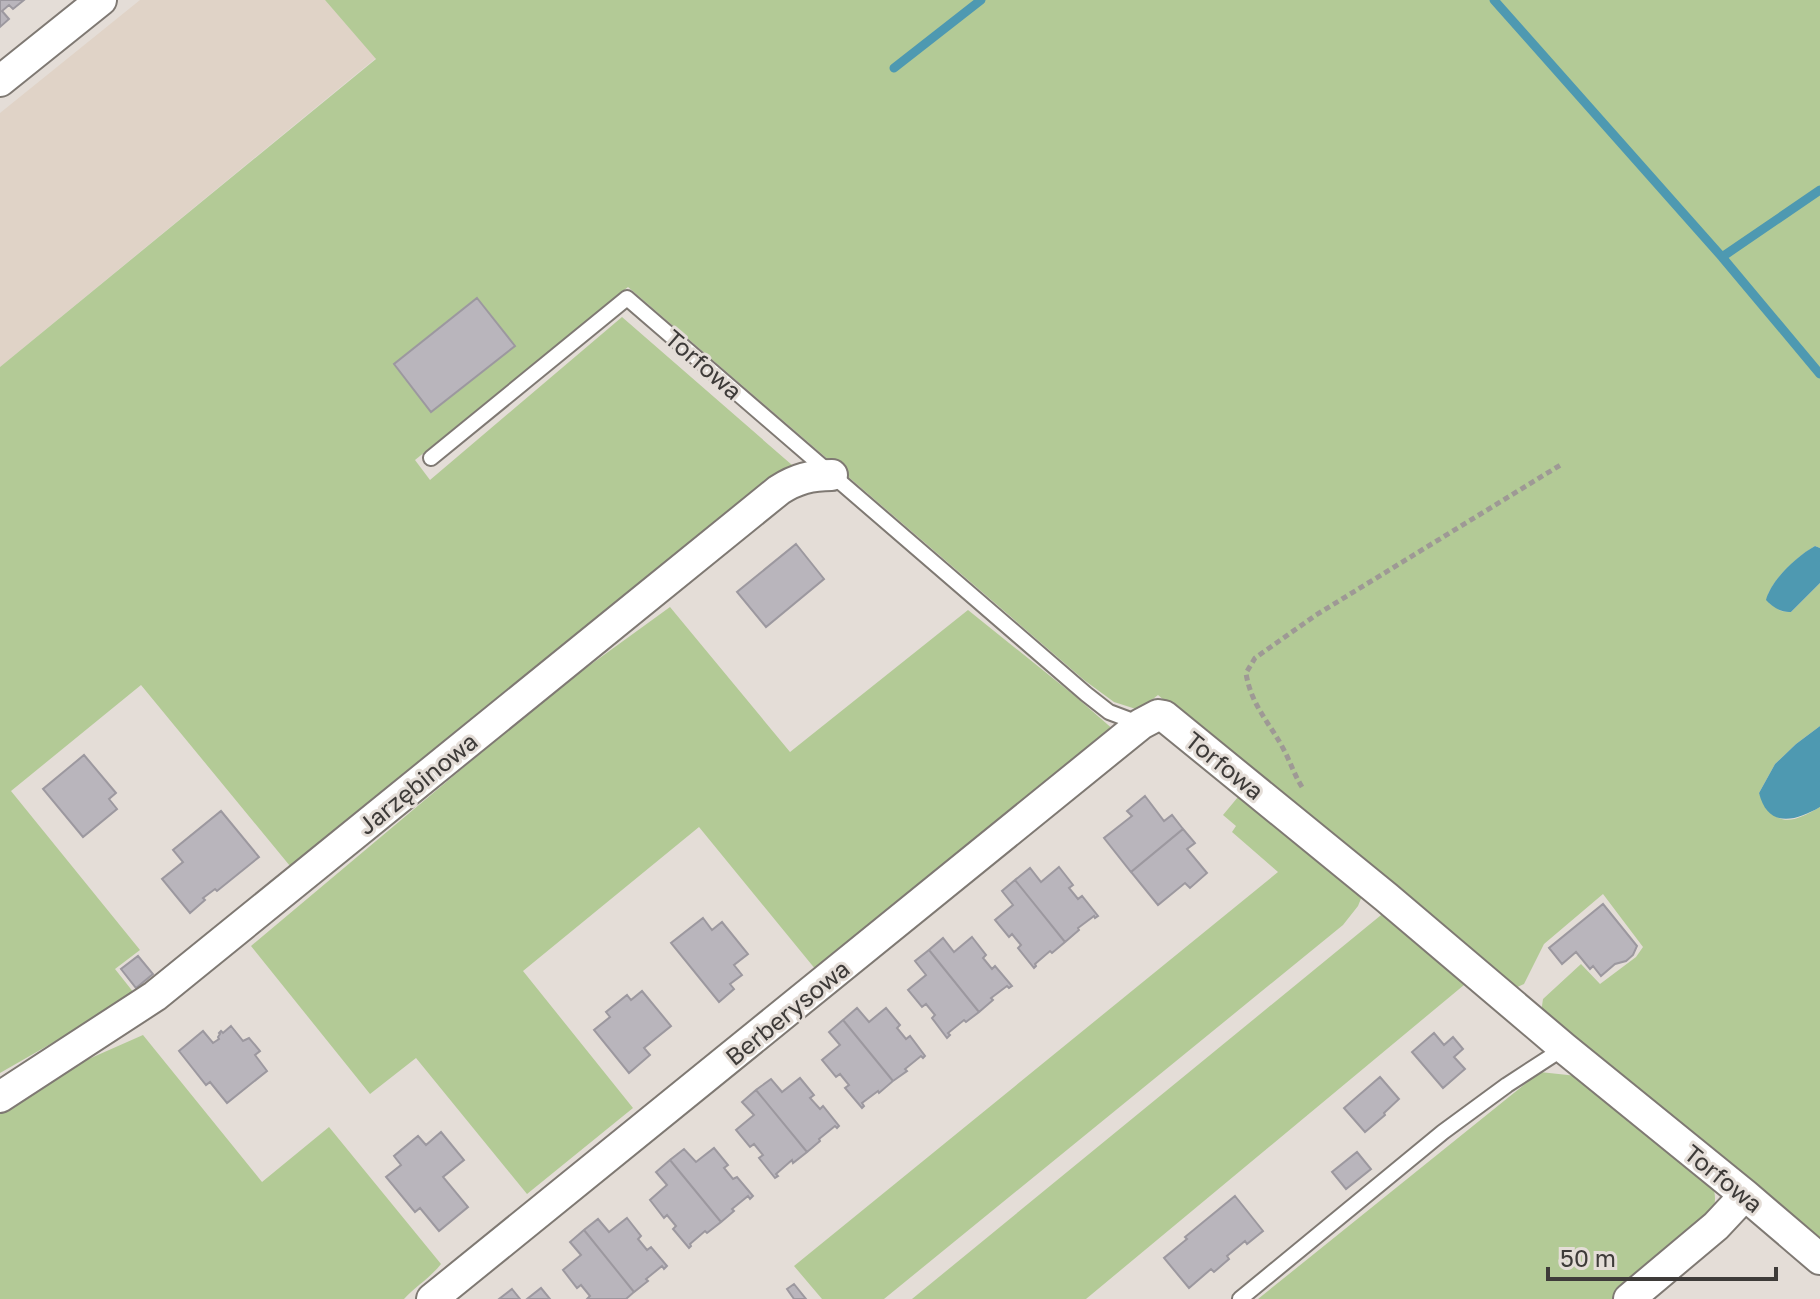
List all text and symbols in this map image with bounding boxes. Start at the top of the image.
street label: Torfowa [660,323,748,405]
street label: Torfowa [1180,725,1270,805]
street label: Jarzębinowa [351,726,483,840]
street label: Berberysowa [719,953,855,1071]
street label: Torfowa [1679,1138,1769,1218]
scale bar [1548,1231,1776,1281]
text: 50 m [1560,1243,1616,1272]

